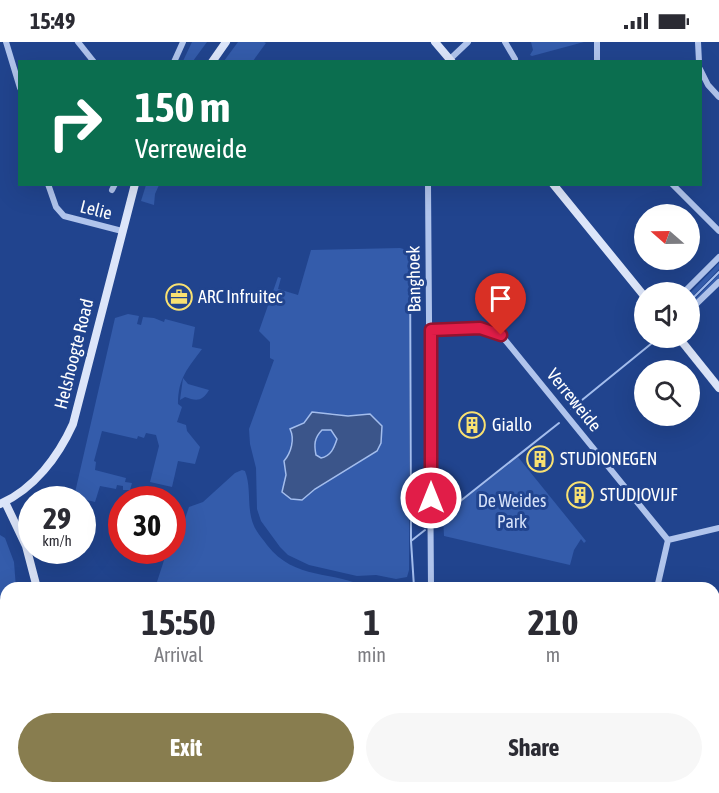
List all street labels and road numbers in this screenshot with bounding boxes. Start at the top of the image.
street label: Lelie [78,195,114,224]
street label: Banghoek [402,245,425,313]
street label: Helshoogte Road [50,296,97,411]
street label: Verreweide [543,364,606,435]

